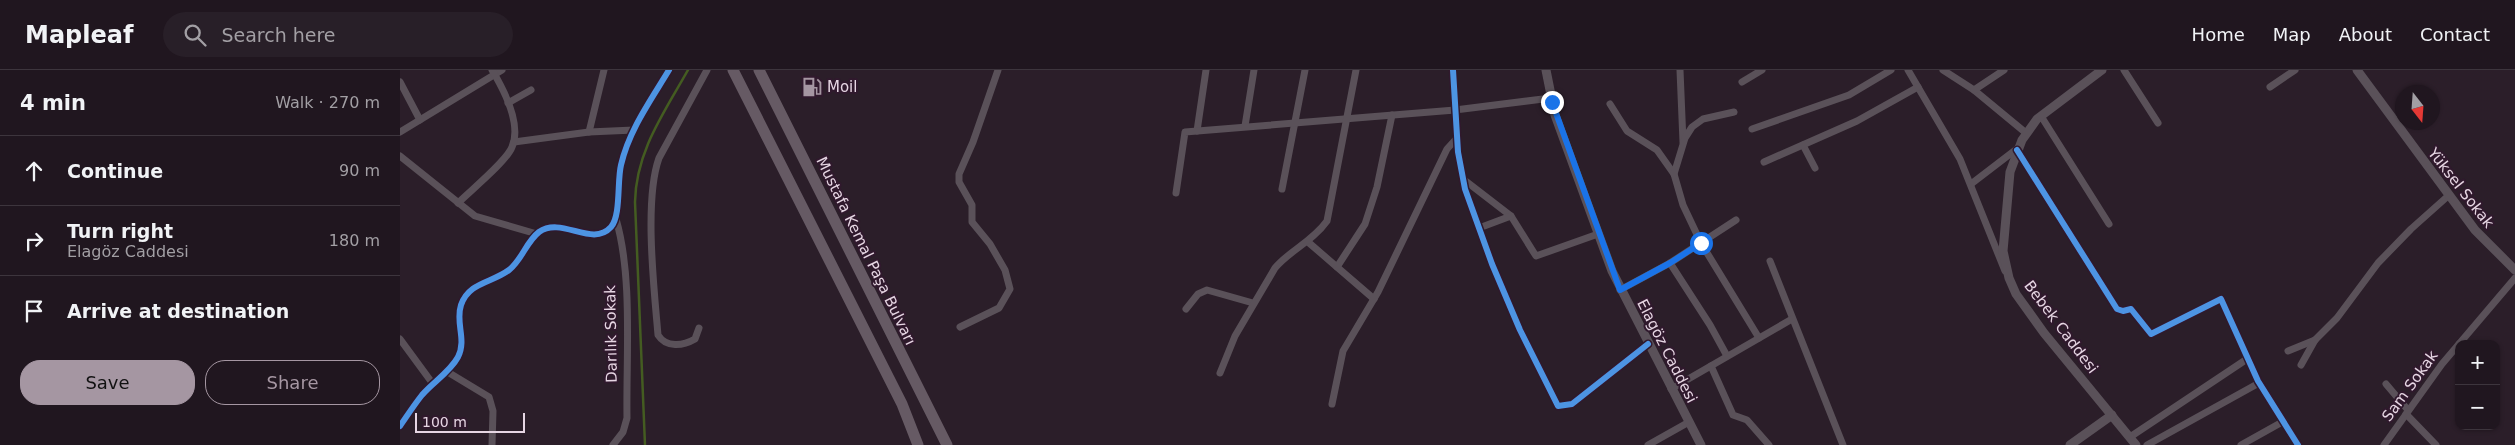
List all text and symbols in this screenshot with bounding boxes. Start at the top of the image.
search box [163,12,513,57]
text: Mapleaf [25,21,133,49]
icon: search [181,21,209,49]
text: Search here [221,24,336,46]
text: Home [2192,24,2245,45]
text: Map [2273,24,2311,45]
text: About [2339,24,2392,45]
text: Contact [2420,24,2490,45]
fuel station icon: Moil [801,76,823,98]
place label: Moil [827,78,857,96]
north arrow [2395,85,2440,130]
text: 4 min [20,91,86,115]
route end [1541,91,1564,114]
text: Walk · 270 m [275,93,380,112]
street label: Yüksel Sokak [2424,144,2498,232]
street label: Mustafa Kemal Paşa Bulvarı [812,154,920,348]
icon: ahead [20,157,48,185]
text: Continue [67,160,163,182]
text: 90 m [339,161,380,180]
text: Turn right [67,220,173,242]
icon: right [20,227,48,255]
text: 180 m [329,231,380,250]
route start [1690,232,1713,255]
text: Elagöz Caddesi [67,242,189,261]
street label: Bebek Caddesi [2020,277,2102,377]
street label: Darılık Sokak [601,285,621,383]
street label: Elagöz Caddesi [1633,296,1701,406]
icon: arrive [20,297,48,325]
text: Arrive at destination [67,300,289,322]
map controls [2455,340,2500,430]
button: + [2455,340,2500,385]
street label: Sam Sokak [2378,347,2442,425]
button: Save [20,360,195,405]
button: Share [205,360,380,405]
button: − [2455,385,2500,430]
scale bar [415,410,525,433]
text: 100 m [422,414,467,430]

